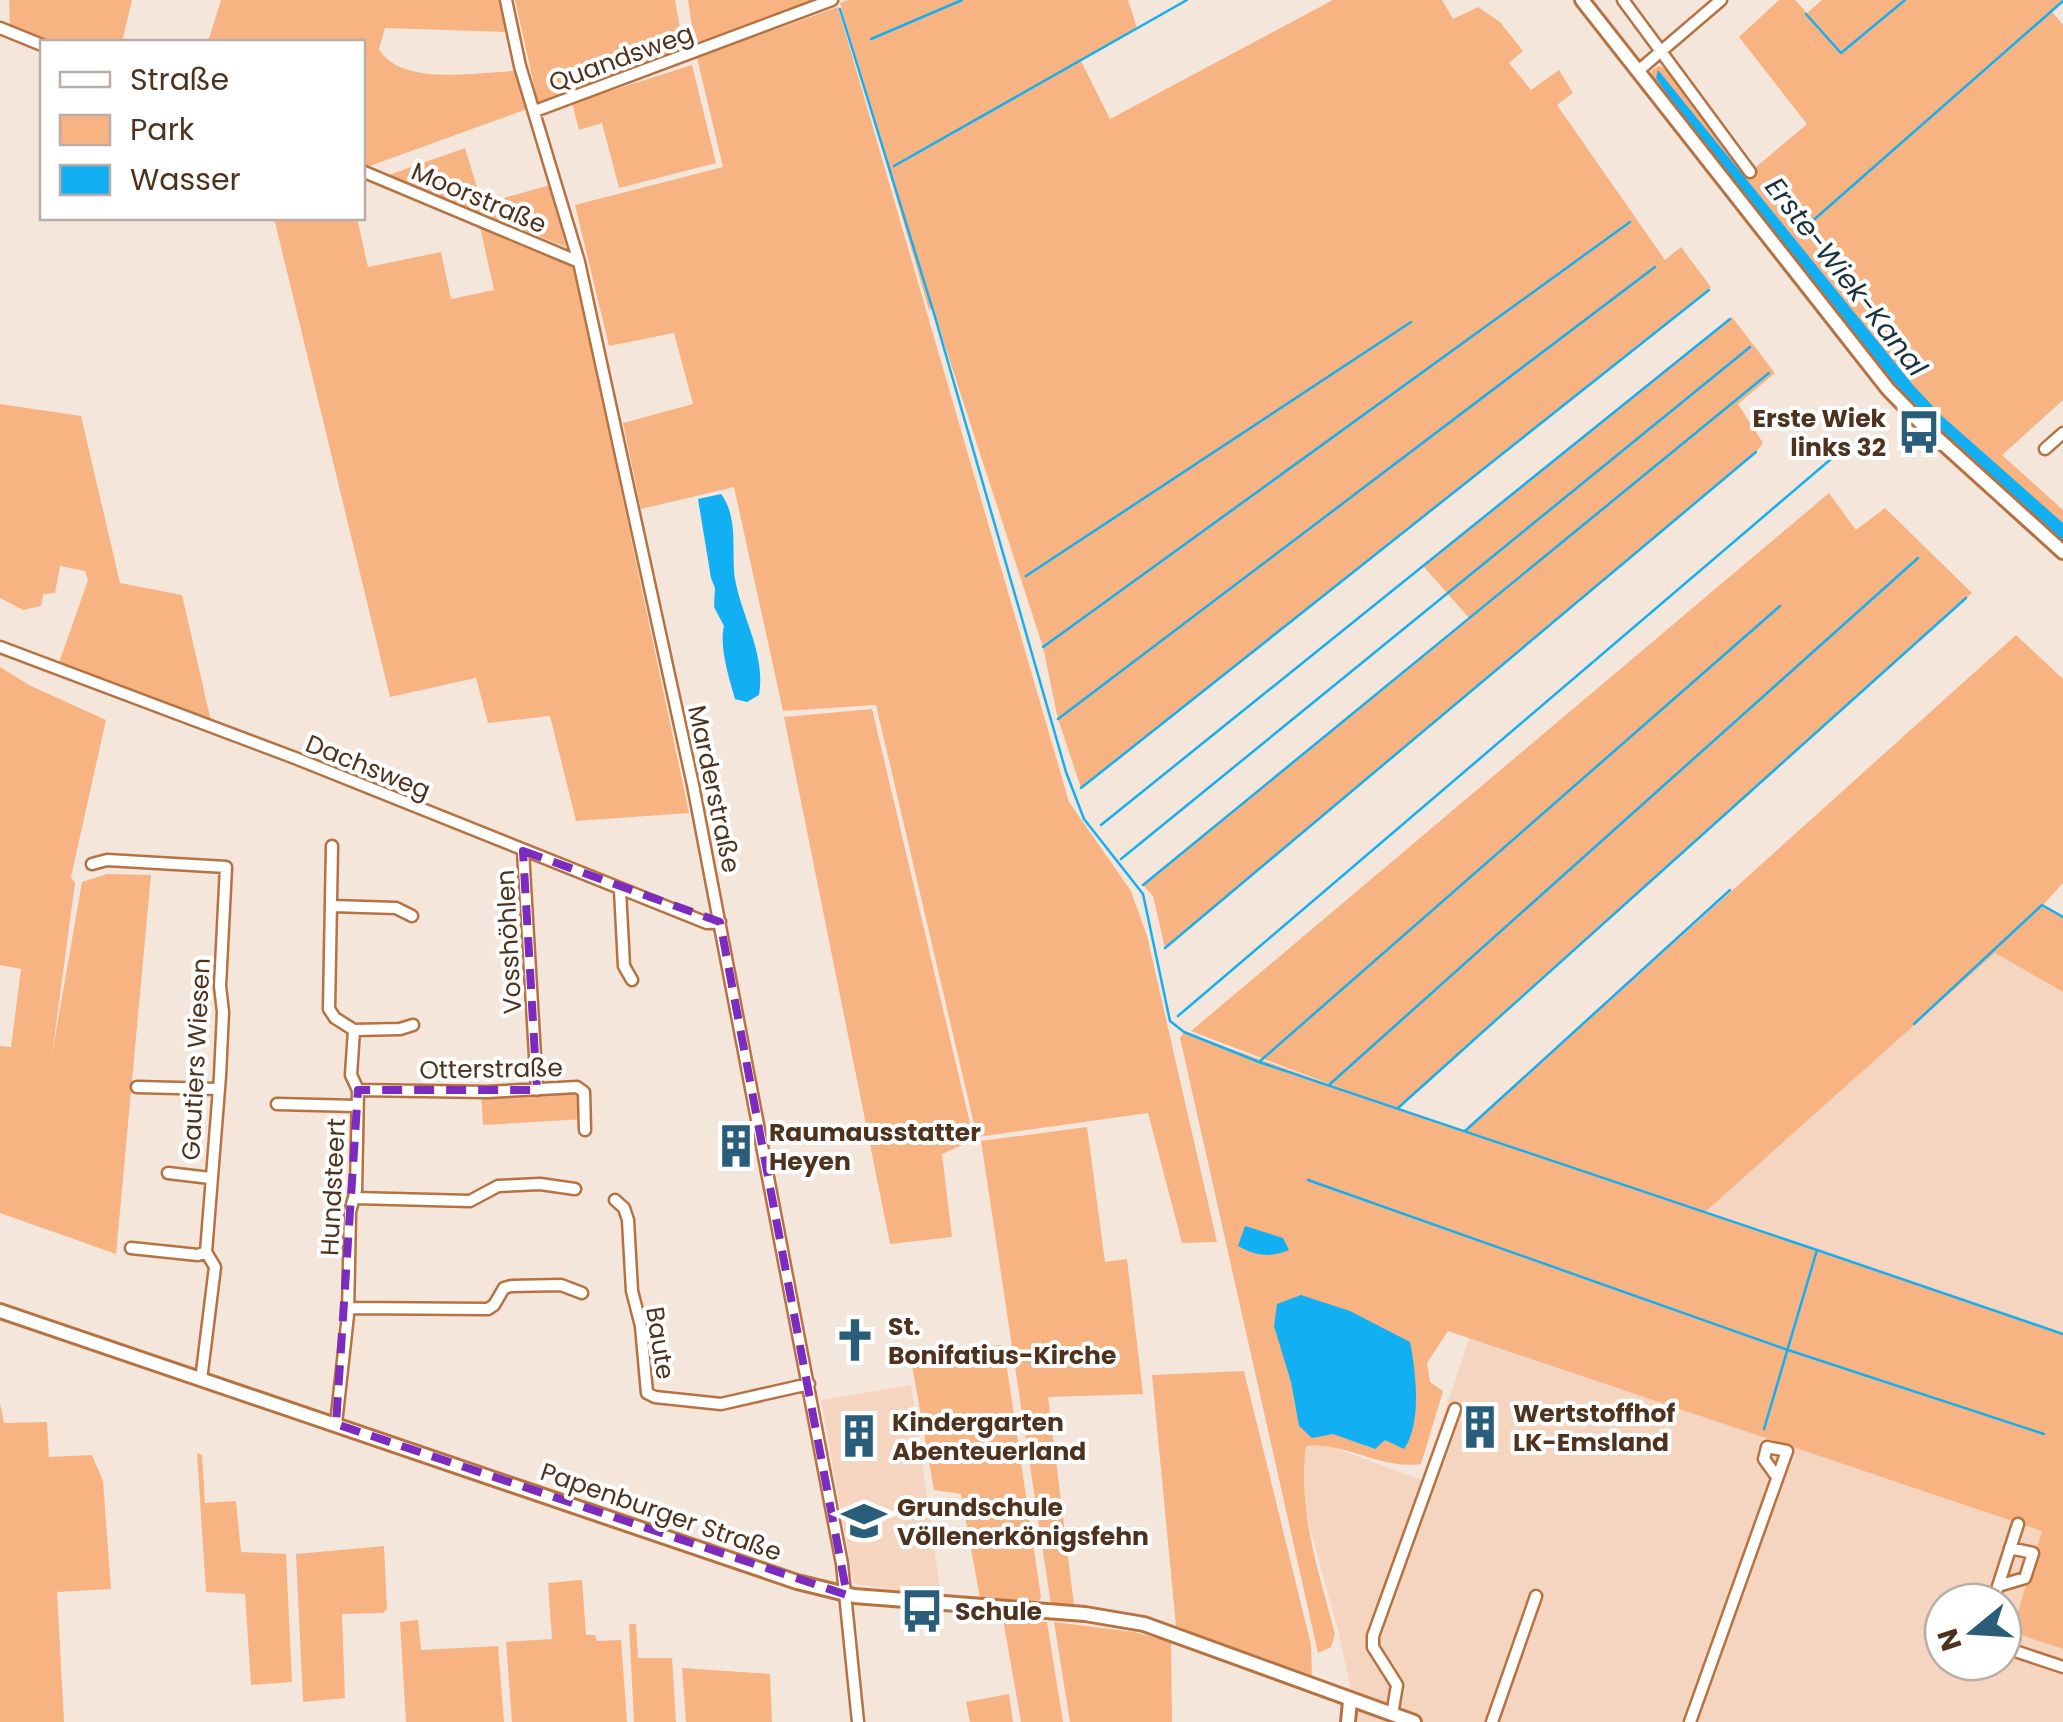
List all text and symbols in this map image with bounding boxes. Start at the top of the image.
street label: Quandsweg [544,16,698,100]
legend [40,40,365,220]
text: Straße [130,58,229,101]
text: Park [130,108,195,151]
street label: Moorstraße [406,154,552,242]
text: Wasser [130,158,241,201]
water label: Erste-Wiek-Kanal [1756,169,1936,385]
place label: Erste Wiek links 32 [1752,401,1887,465]
bus stop icon: Erste Wiek links 32 [1895,408,1943,456]
street label: Marderstraße [679,702,749,876]
street label: Dachsweg [300,726,436,808]
street label: Vosshöhlen [488,869,530,1015]
street label: Gautiers Wiesen [173,957,219,1161]
street label: Otterstraße [419,1050,563,1088]
place label: Raumausstatter Heyen [769,1115,981,1179]
street label: Hundsteert [312,1117,354,1257]
building icon: Raumausstatter Heyen [712,1122,760,1170]
street label: Baute [637,1304,683,1382]
place label: St. Bonifatius-Kirche [888,1309,1116,1373]
church icon: St. Bonifatius-Kirche [831,1316,879,1364]
place label: Wertstoffhof LK-Emsland [1513,1396,1675,1460]
building icon: Wertstoffhof LK-Emsland [1456,1403,1504,1451]
place label: Kindergarten Abenteuerland [892,1405,1086,1469]
building icon: Kindergarten Abenteuerland [835,1412,883,1460]
street label: Papenburger Straße [536,1454,786,1570]
place label: Grundschule Völlenerkönigsfehn [897,1490,1149,1554]
school or university icon: Grundschule Völlenerkönigsfehn [840,1497,888,1545]
north arrow [1923,1582,2023,1682]
bus stop icon: Schule [898,1587,946,1635]
place label: Schule [955,1594,1042,1629]
text: N [1928,1624,1971,1656]

